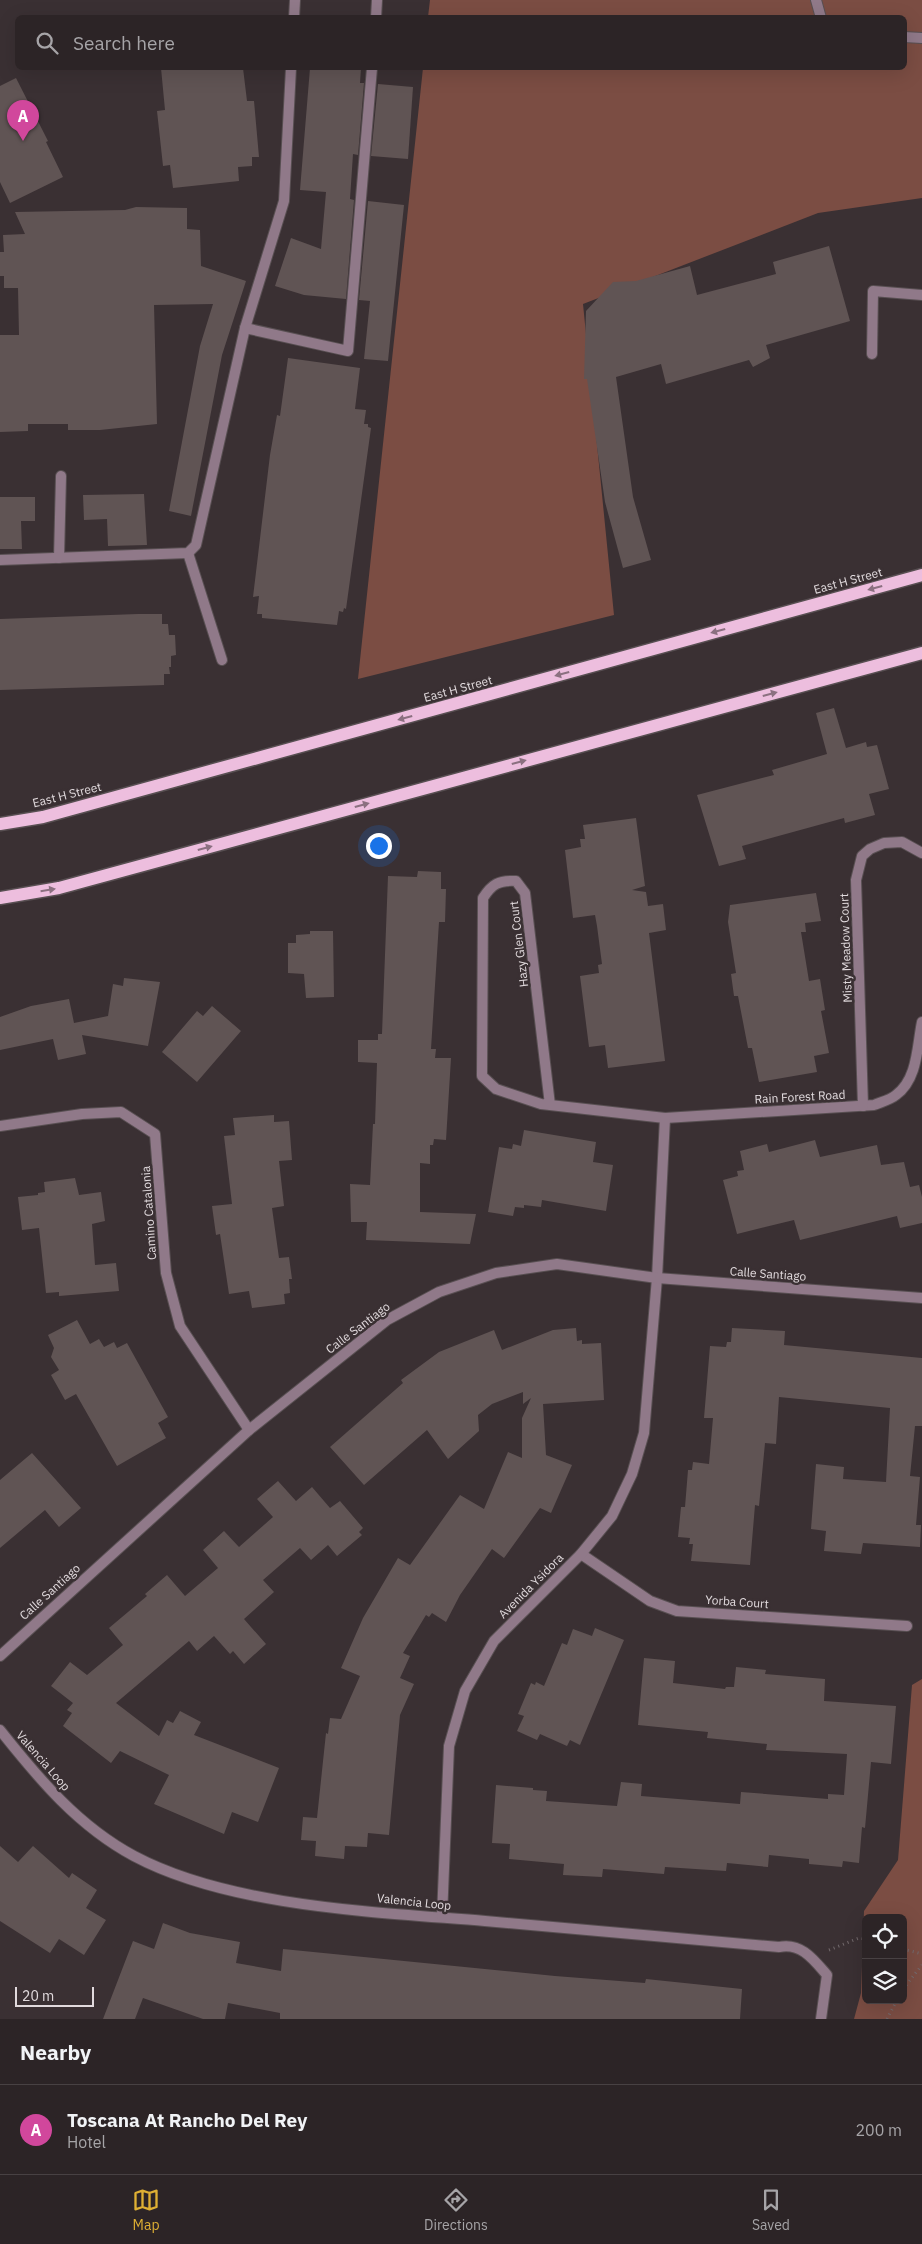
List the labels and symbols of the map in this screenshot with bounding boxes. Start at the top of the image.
pin: A [7,100,39,141]
street label: East H Street [812,564,884,597]
one-way arrow [867,584,882,592]
one-way arrow [711,627,726,635]
one-way arrow [554,671,569,679]
street label: East H Street [422,672,494,705]
one-way arrow [762,690,777,698]
one-way arrow [398,714,413,722]
one-way arrow [511,758,526,766]
street label: East H Street [31,779,103,810]
one-way arrow [354,801,369,809]
your location [366,833,392,859]
one-way arrow [198,844,213,852]
one-way arrow [40,885,56,893]
street label: Misty Meadow Court [836,893,855,1003]
street label: Hazy Glen Court [506,900,531,988]
street label: Rain Forest Road [754,1087,846,1106]
street label: Camino Catalonia [138,1165,159,1261]
street label: Calle Santiago [729,1263,807,1284]
street label: Calle Santiago [323,1298,393,1357]
street label: Avenida Ysidora [495,1550,567,1621]
street label: Calle Santiago [16,1560,83,1623]
street label: Yorba Court [705,1592,769,1611]
street label: Valencia Loop [13,1728,74,1794]
street label: Valencia Loop [376,1890,452,1913]
scale bar [15,1984,94,2007]

